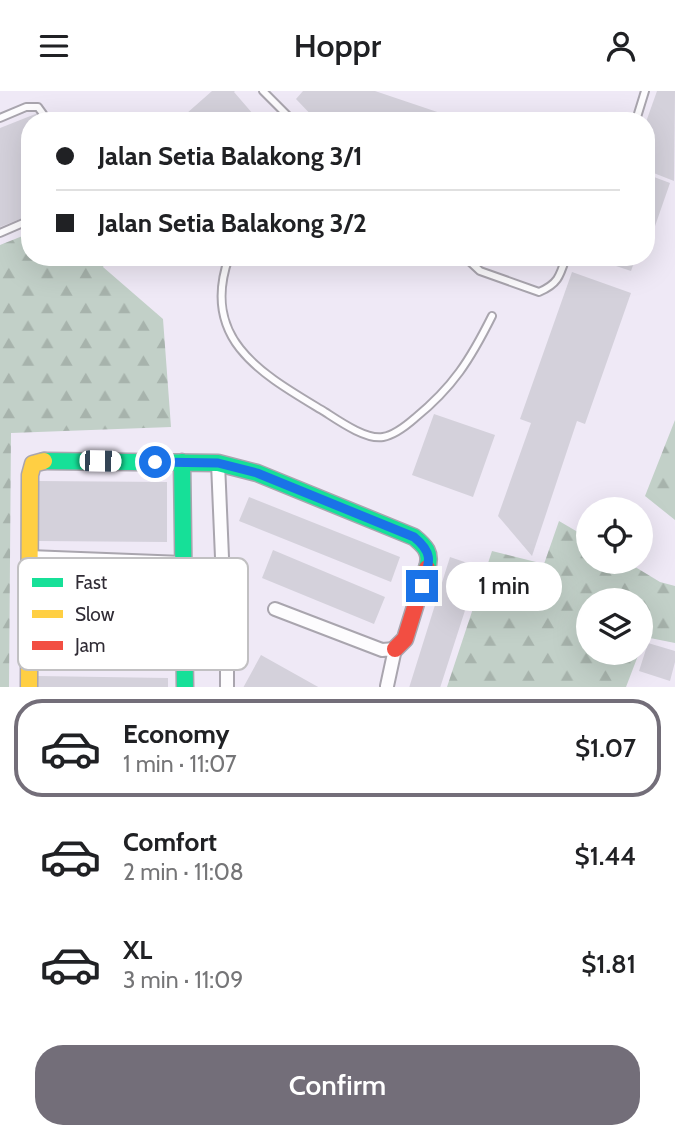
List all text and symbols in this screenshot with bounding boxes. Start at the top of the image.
text: Hoppr [294,26,381,65]
icon: menu [35,27,73,65]
icon: person [602,27,640,65]
text: Jalan Setia Balakong 3/1 [98,140,363,172]
text: Jalan Setia Balakong 3/2 [98,207,367,239]
route start [139,446,171,478]
car [79,450,122,472]
map controls [576,497,653,665]
button: locate [576,497,653,574]
legend [18,558,248,670]
callout: 1 min [446,561,562,611]
route end [406,570,438,602]
text: Fast [75,571,108,594]
text: 1 min [478,572,530,600]
button: layers [576,588,653,665]
text: Slow [75,603,115,626]
text: Jam [74,634,105,657]
icon: car [39,717,102,780]
text: Economy [123,718,229,750]
text: $1.07 [575,732,636,764]
text: 1 min · 11:07 [123,750,237,778]
icon: car [39,825,102,888]
text: Comfort [123,826,217,858]
text: $1.44 [575,840,636,872]
text: 2 min · 11:08 [123,858,244,886]
icon: car [39,933,102,996]
text: XL [123,934,152,966]
text: $1.81 [581,948,636,980]
text: 3 min · 11:09 [123,966,243,994]
button: Confirm [35,1045,640,1125]

